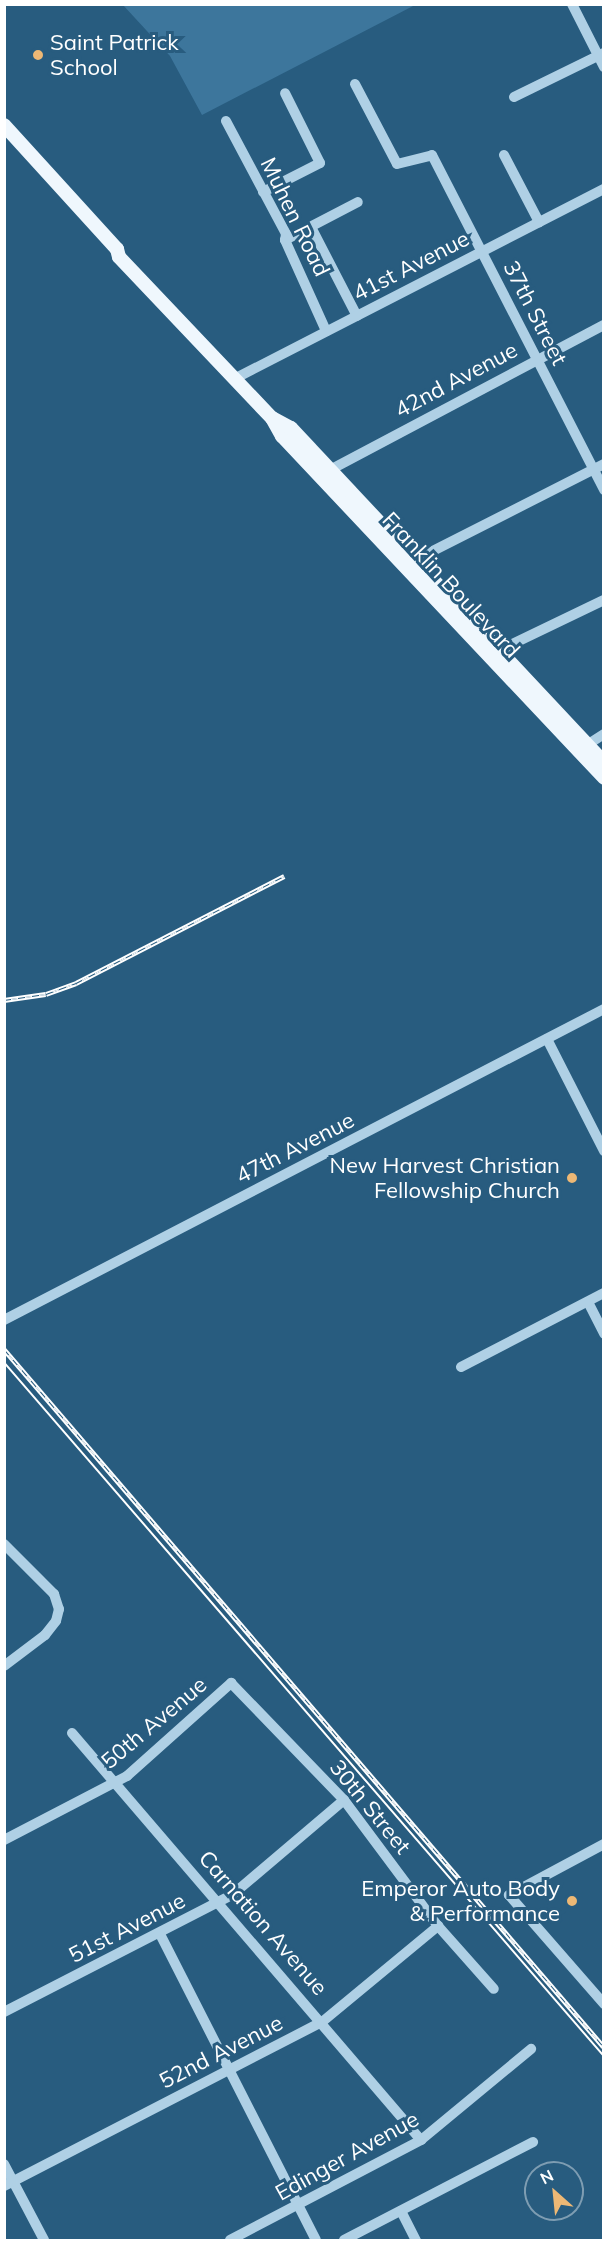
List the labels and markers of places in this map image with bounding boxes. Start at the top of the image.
place label: Saint Patrick School [50,29,179,80]
marker: Saint Patrick School [31,48,45,62]
place label: New Harvest Christian Fellowship Church [329,1152,560,1204]
marker: New Harvest Christian Fellowship Church [565,1171,579,1185]
place label: Emperor Auto Body & Performance [361,1875,560,1927]
marker: Emperor Auto Body & Performance [565,1894,579,1908]

